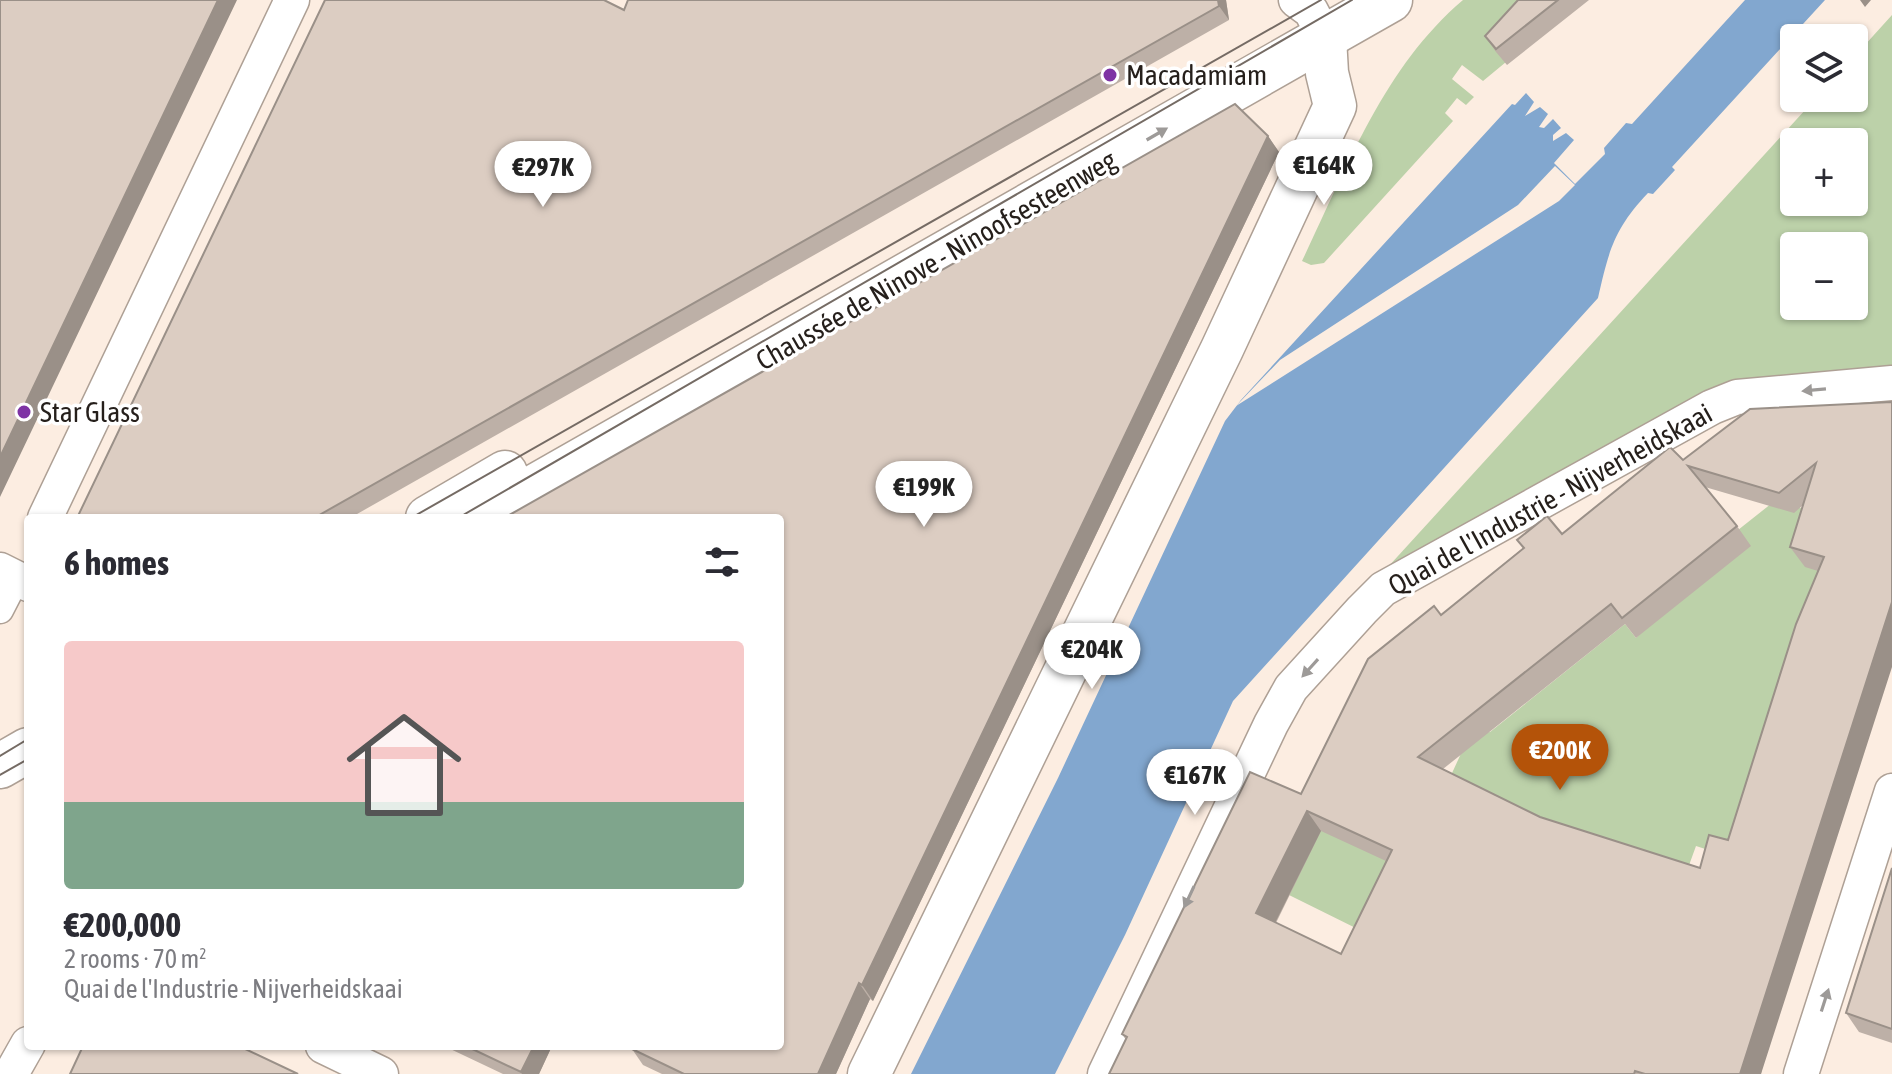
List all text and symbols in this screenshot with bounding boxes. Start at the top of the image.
map controls [1780,24,1868,320]
button: layers [1780,24,1868,112]
place label: Macadamiam [1126,59,1267,91]
marker: Macadamiam [1101,66,1119,84]
one-way arrow [1146,127,1168,141]
button: + [1780,128,1868,216]
pin: €164K [1268,139,1380,207]
pin: €297K [487,141,599,209]
street label: Chaussée de Ninove - Ninoofsesteenweg [750,144,1122,376]
text: €164K [1293,150,1355,180]
text: €297K [512,152,574,182]
button: − [1780,232,1868,320]
one-way arrow [1801,384,1826,397]
place label: Star Glass [40,396,140,428]
street label: Quai de l'Industrie - Nijverheidskaai [1383,397,1717,601]
marker: Star Glass [15,403,33,421]
pin: €199K [868,461,980,529]
text: €199K [893,472,955,502]
icon: filters [700,540,744,584]
text: 6 homes [64,543,169,582]
pin: €204K [1036,623,1148,691]
text: €204K [1061,634,1123,664]
one-way arrow [1302,658,1320,677]
icon: home [332,693,476,837]
pin: €200K [1504,724,1616,792]
text: €200K [1529,735,1591,765]
pin: €167K [1139,749,1251,817]
text: €167K [1164,760,1226,790]
one-way arrow [1182,885,1196,908]
text: €200,000 [64,905,181,944]
text: 2 rooms · 70 m² [64,944,206,974]
text: Quai de l'Industrie - Nijverheidskaai [64,974,403,1004]
one-way arrow [1819,987,1832,1011]

